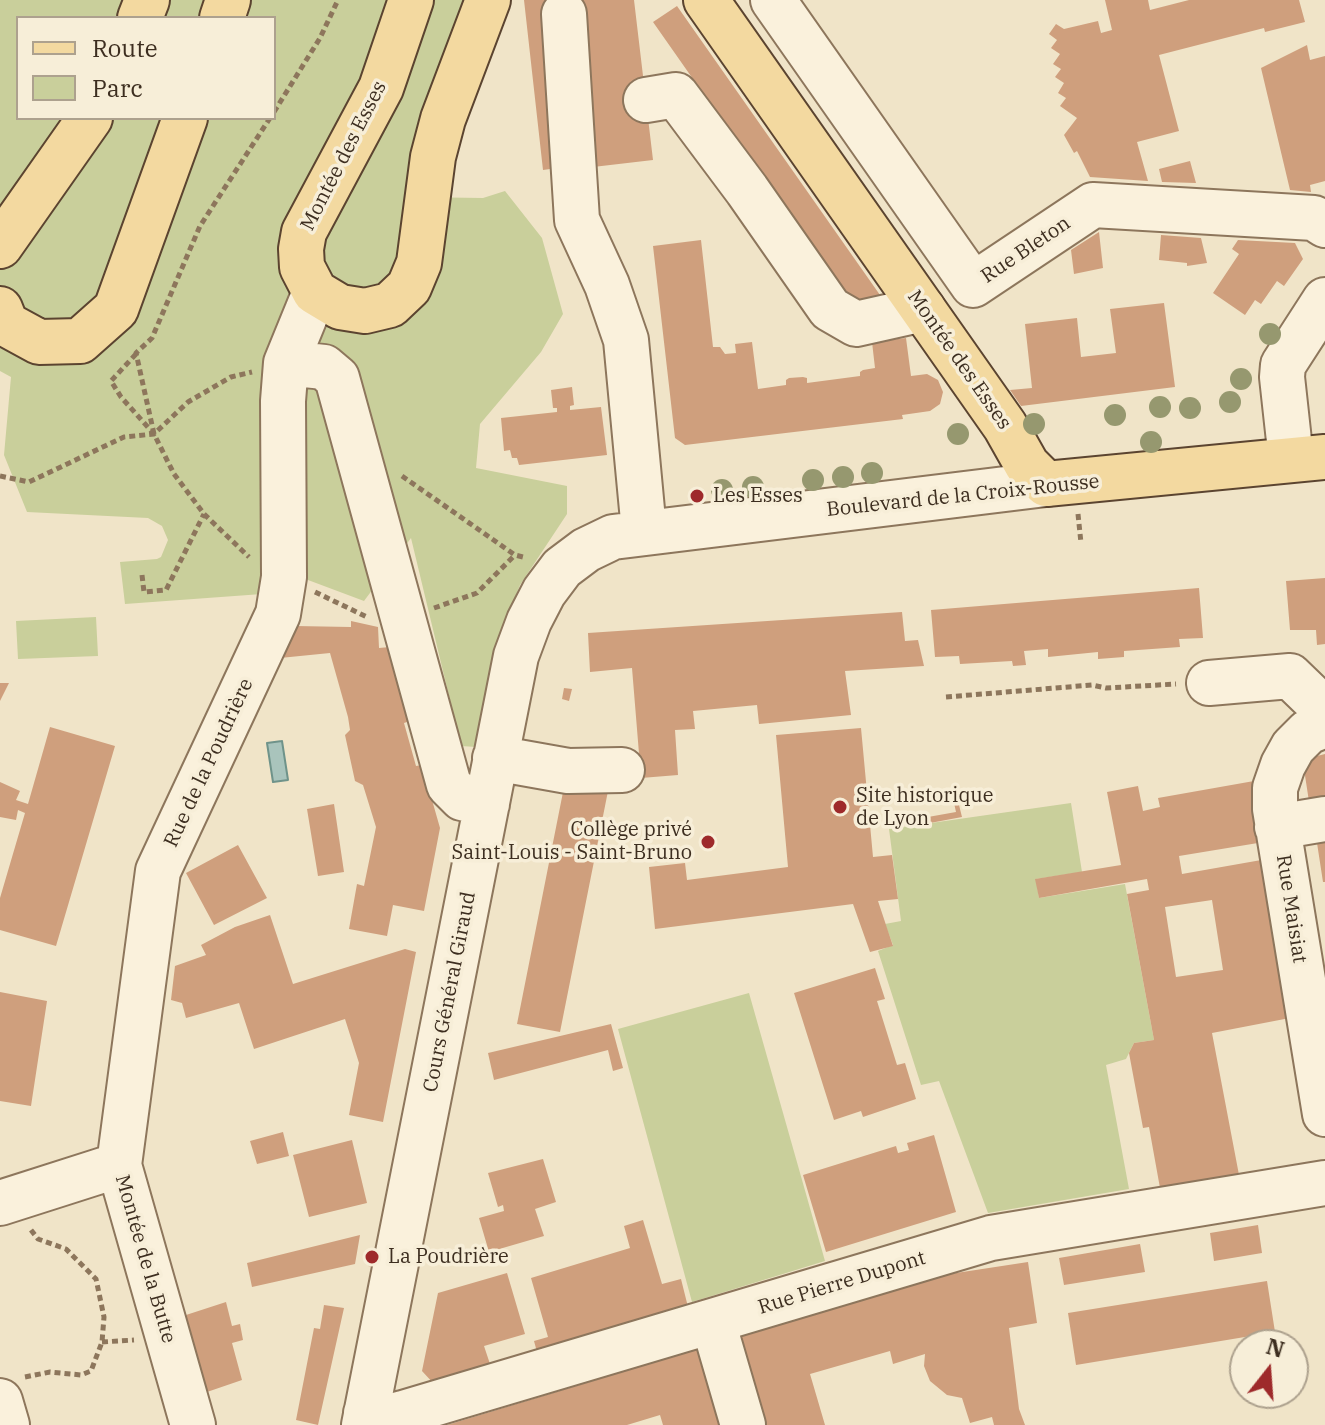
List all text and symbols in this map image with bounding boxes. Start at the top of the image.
legend [16,16,276,120]
text: Route [92,32,158,64]
text: Parc [92,72,143,104]
street label: Montée des Esses [296,77,392,235]
street label: Rue Bleton [977,211,1075,289]
street label: Montée des Esses [902,286,1016,434]
street label: Boulevard de la Croix-Rousse [825,470,1101,522]
place label: Les Esses [713,484,803,508]
marker: Les Esses [688,487,706,505]
street label: Rue de la Poudrière [159,675,259,851]
place label: Site historique de Lyon [856,784,993,831]
marker: Site historique de Lyon [831,798,849,816]
place label: Collège privé Saint-Louis - Saint-Bruno [452,818,692,865]
marker: Collège privé Saint-Louis - Saint-Bruno [699,833,717,851]
street label: Rue Maisiat [1271,853,1311,965]
street label: Cours Général Giraud [419,890,481,1094]
street label: Montée de la Butte [109,1172,181,1346]
place label: La Poudrière [388,1245,509,1269]
street label: Rue Pierre Dupont [755,1246,929,1320]
marker: La Poudrière [363,1248,381,1266]
north arrow [1229,1329,1309,1409]
text: N [1263,1331,1288,1364]

